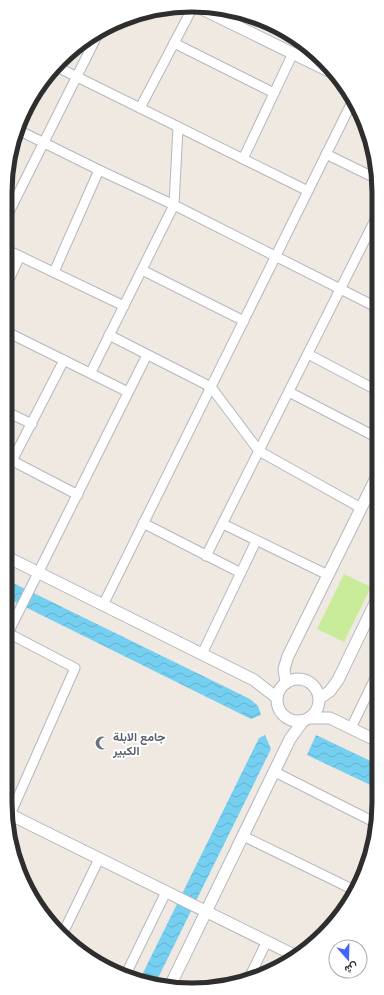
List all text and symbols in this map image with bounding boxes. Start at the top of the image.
place label: جامع الابلة الكبير [112,729,165,759]
mosque icon: جامع الابلة الكبير [94,735,110,751]
north arrow [328,939,368,979]
text: ش [343,960,360,977]

